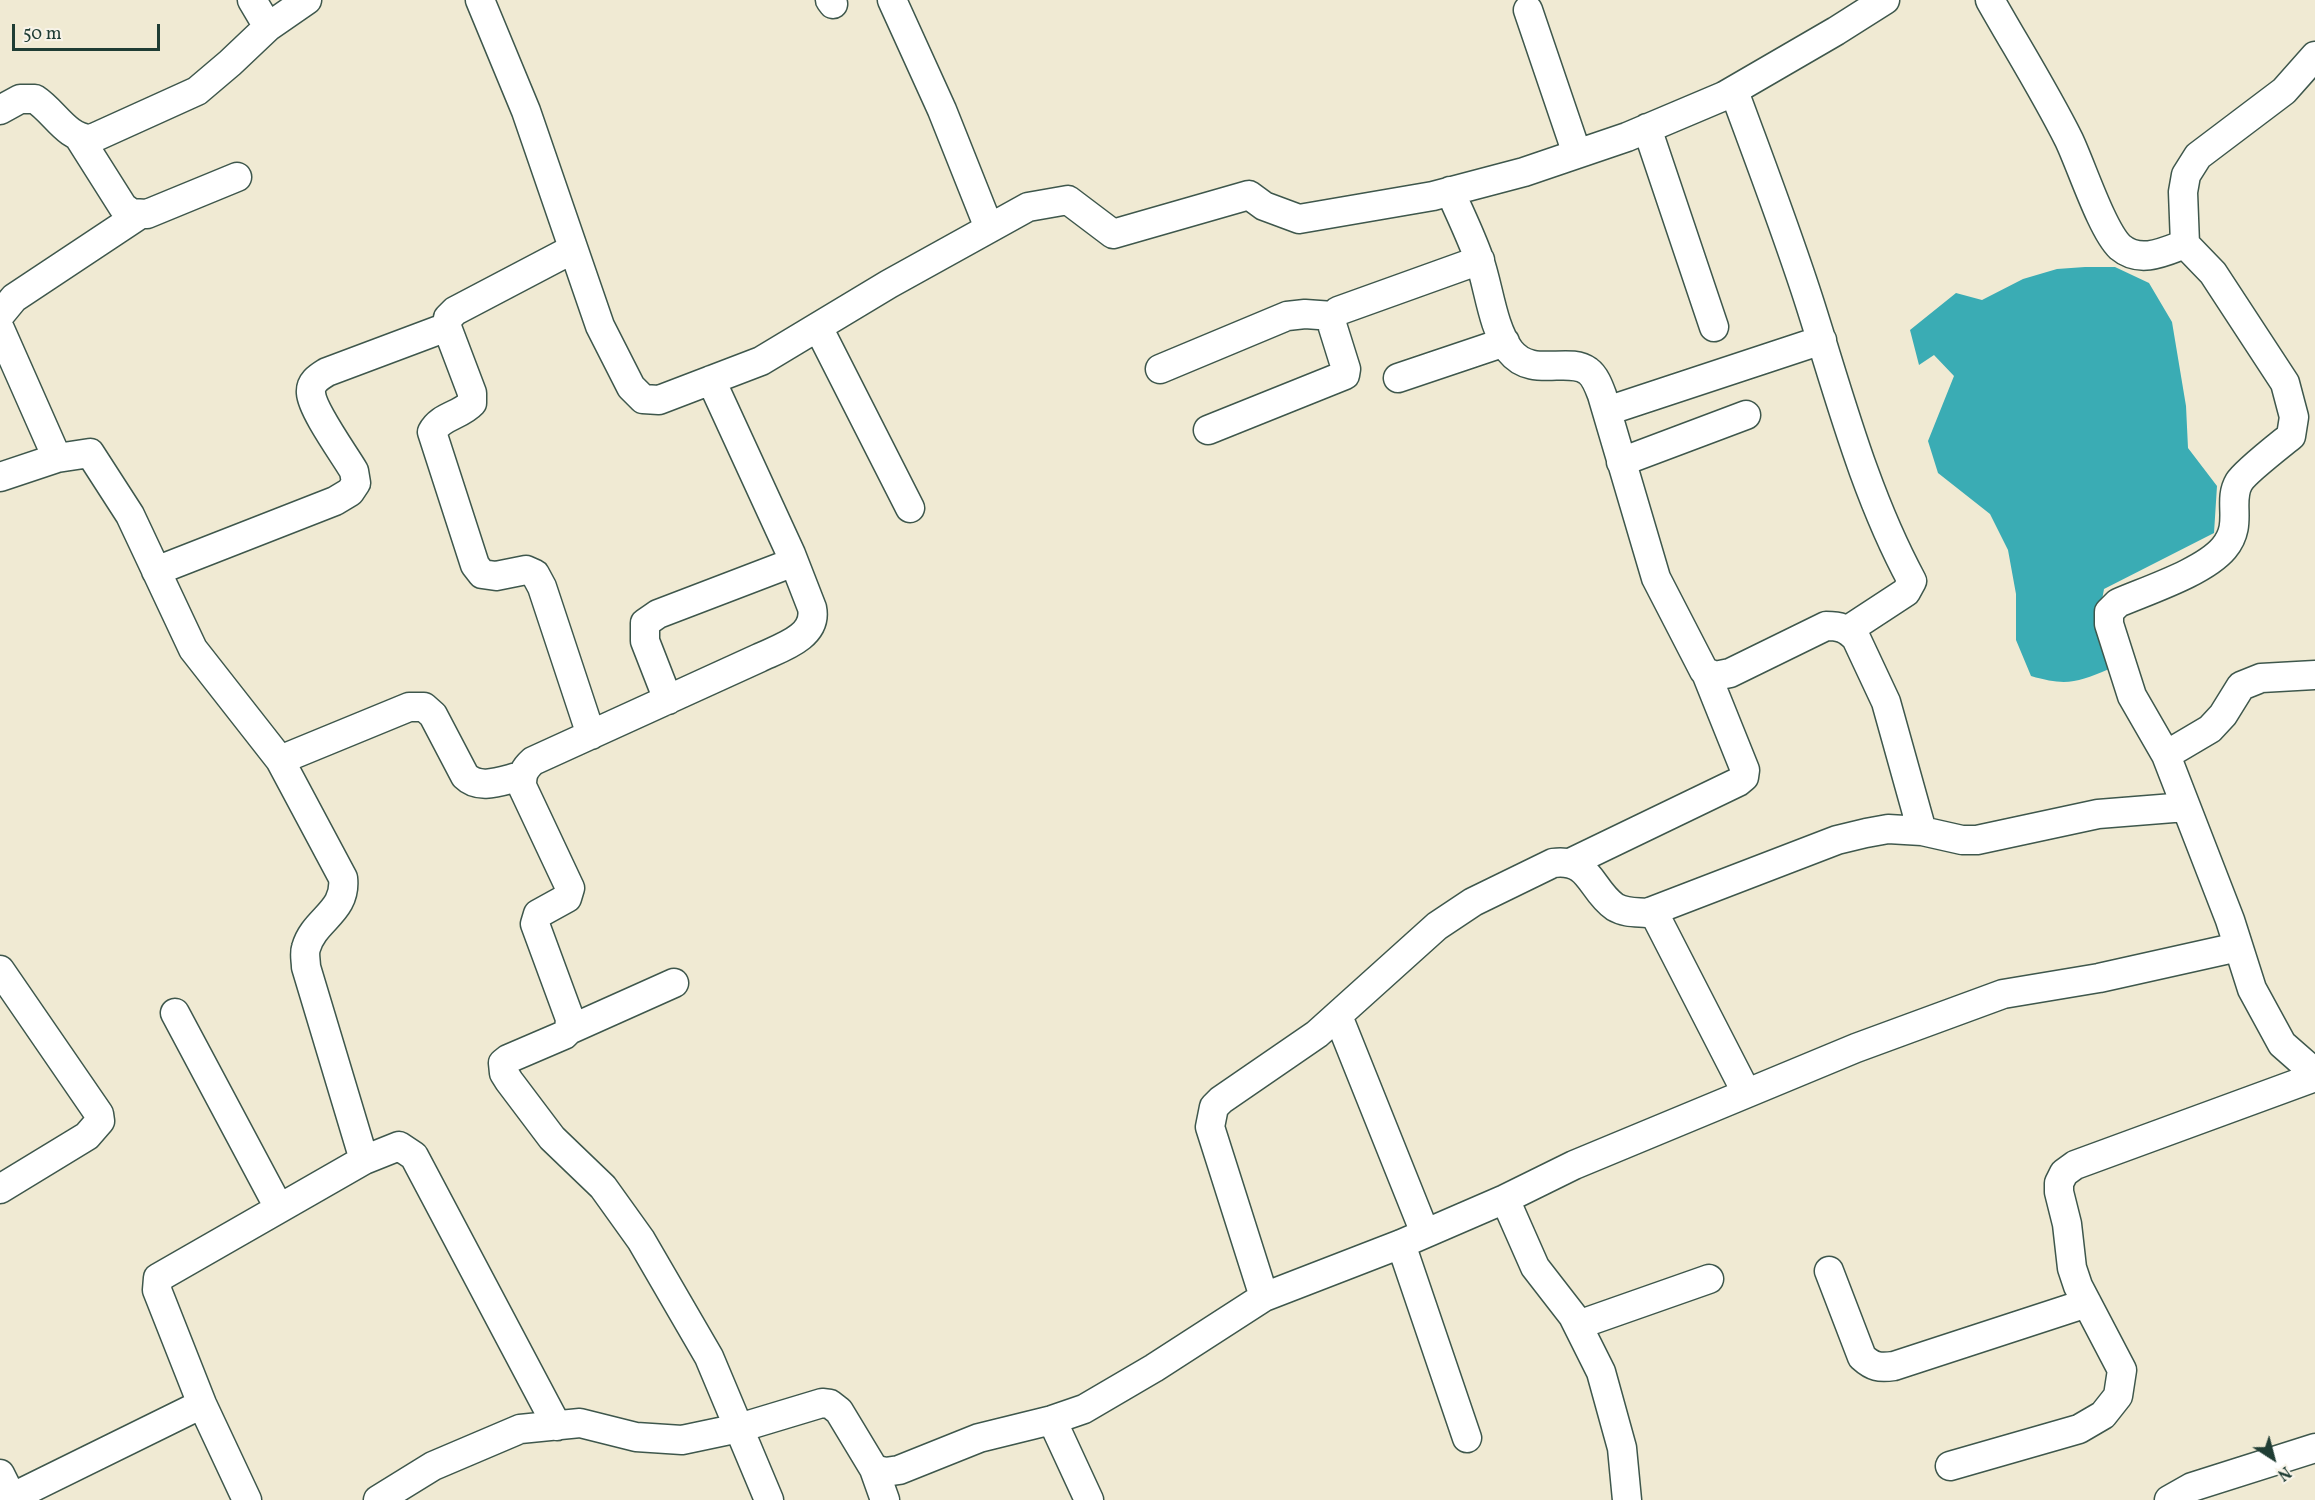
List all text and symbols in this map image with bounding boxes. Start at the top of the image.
scale bar [15,12,164,50]
text: 50 m [23,22,62,47]
north arrow [2243,1428,2303,1488]
text: N [2272,1460,2295,1485]

